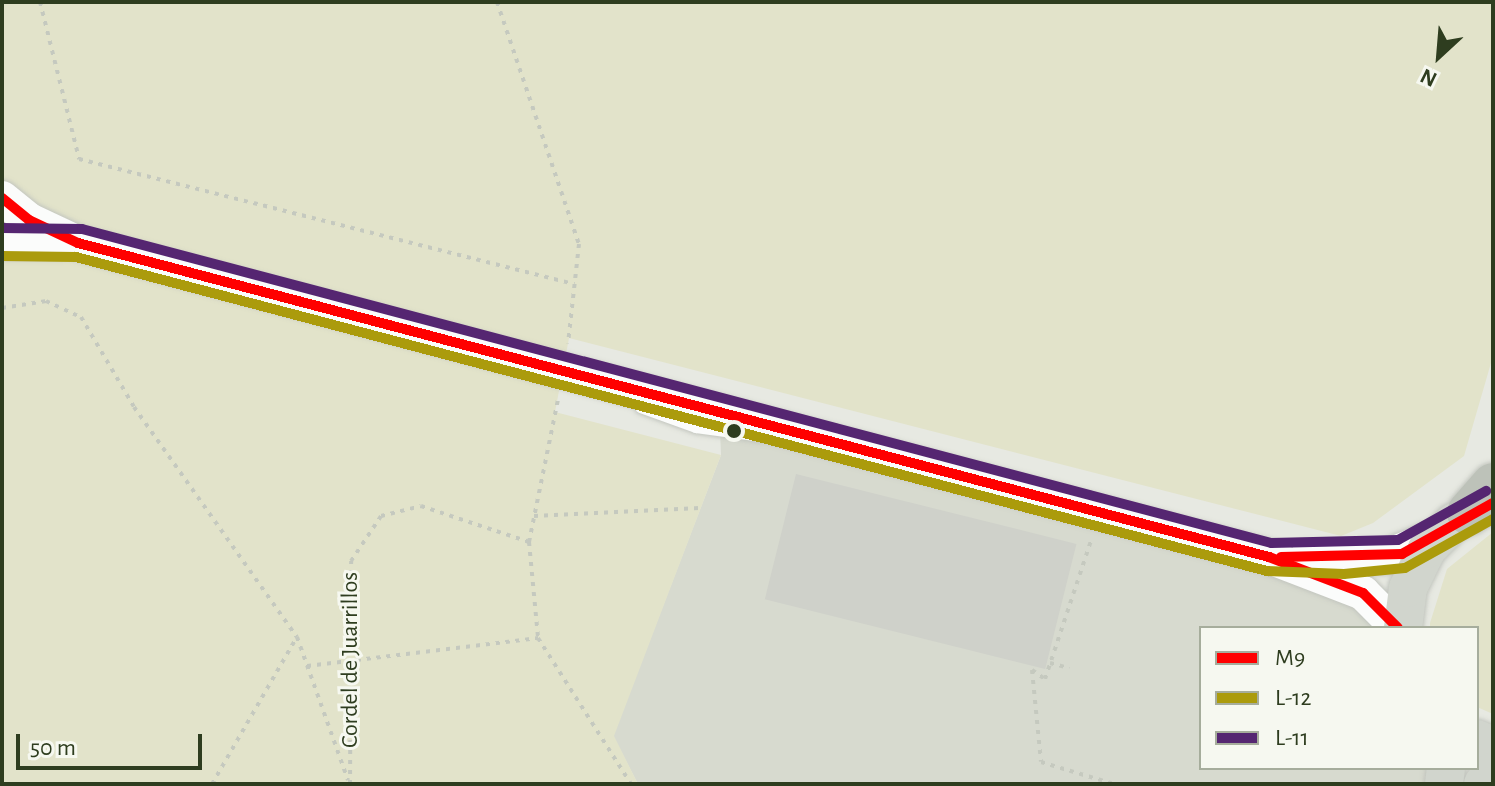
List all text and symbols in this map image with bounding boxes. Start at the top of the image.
north arrow [1399,16,1479,96]
text: N [1417,64,1440,91]
unlabelled marker [726,423,742,439]
street label: Cordel de Juarrillos [337,572,365,748]
legend [1199,626,1479,770]
text: M9 [1275,646,1305,670]
text: L-12 [1275,686,1312,710]
scale bar [20,718,206,768]
text: L-11 [1275,726,1309,750]
text: 50 m [30,736,76,760]

